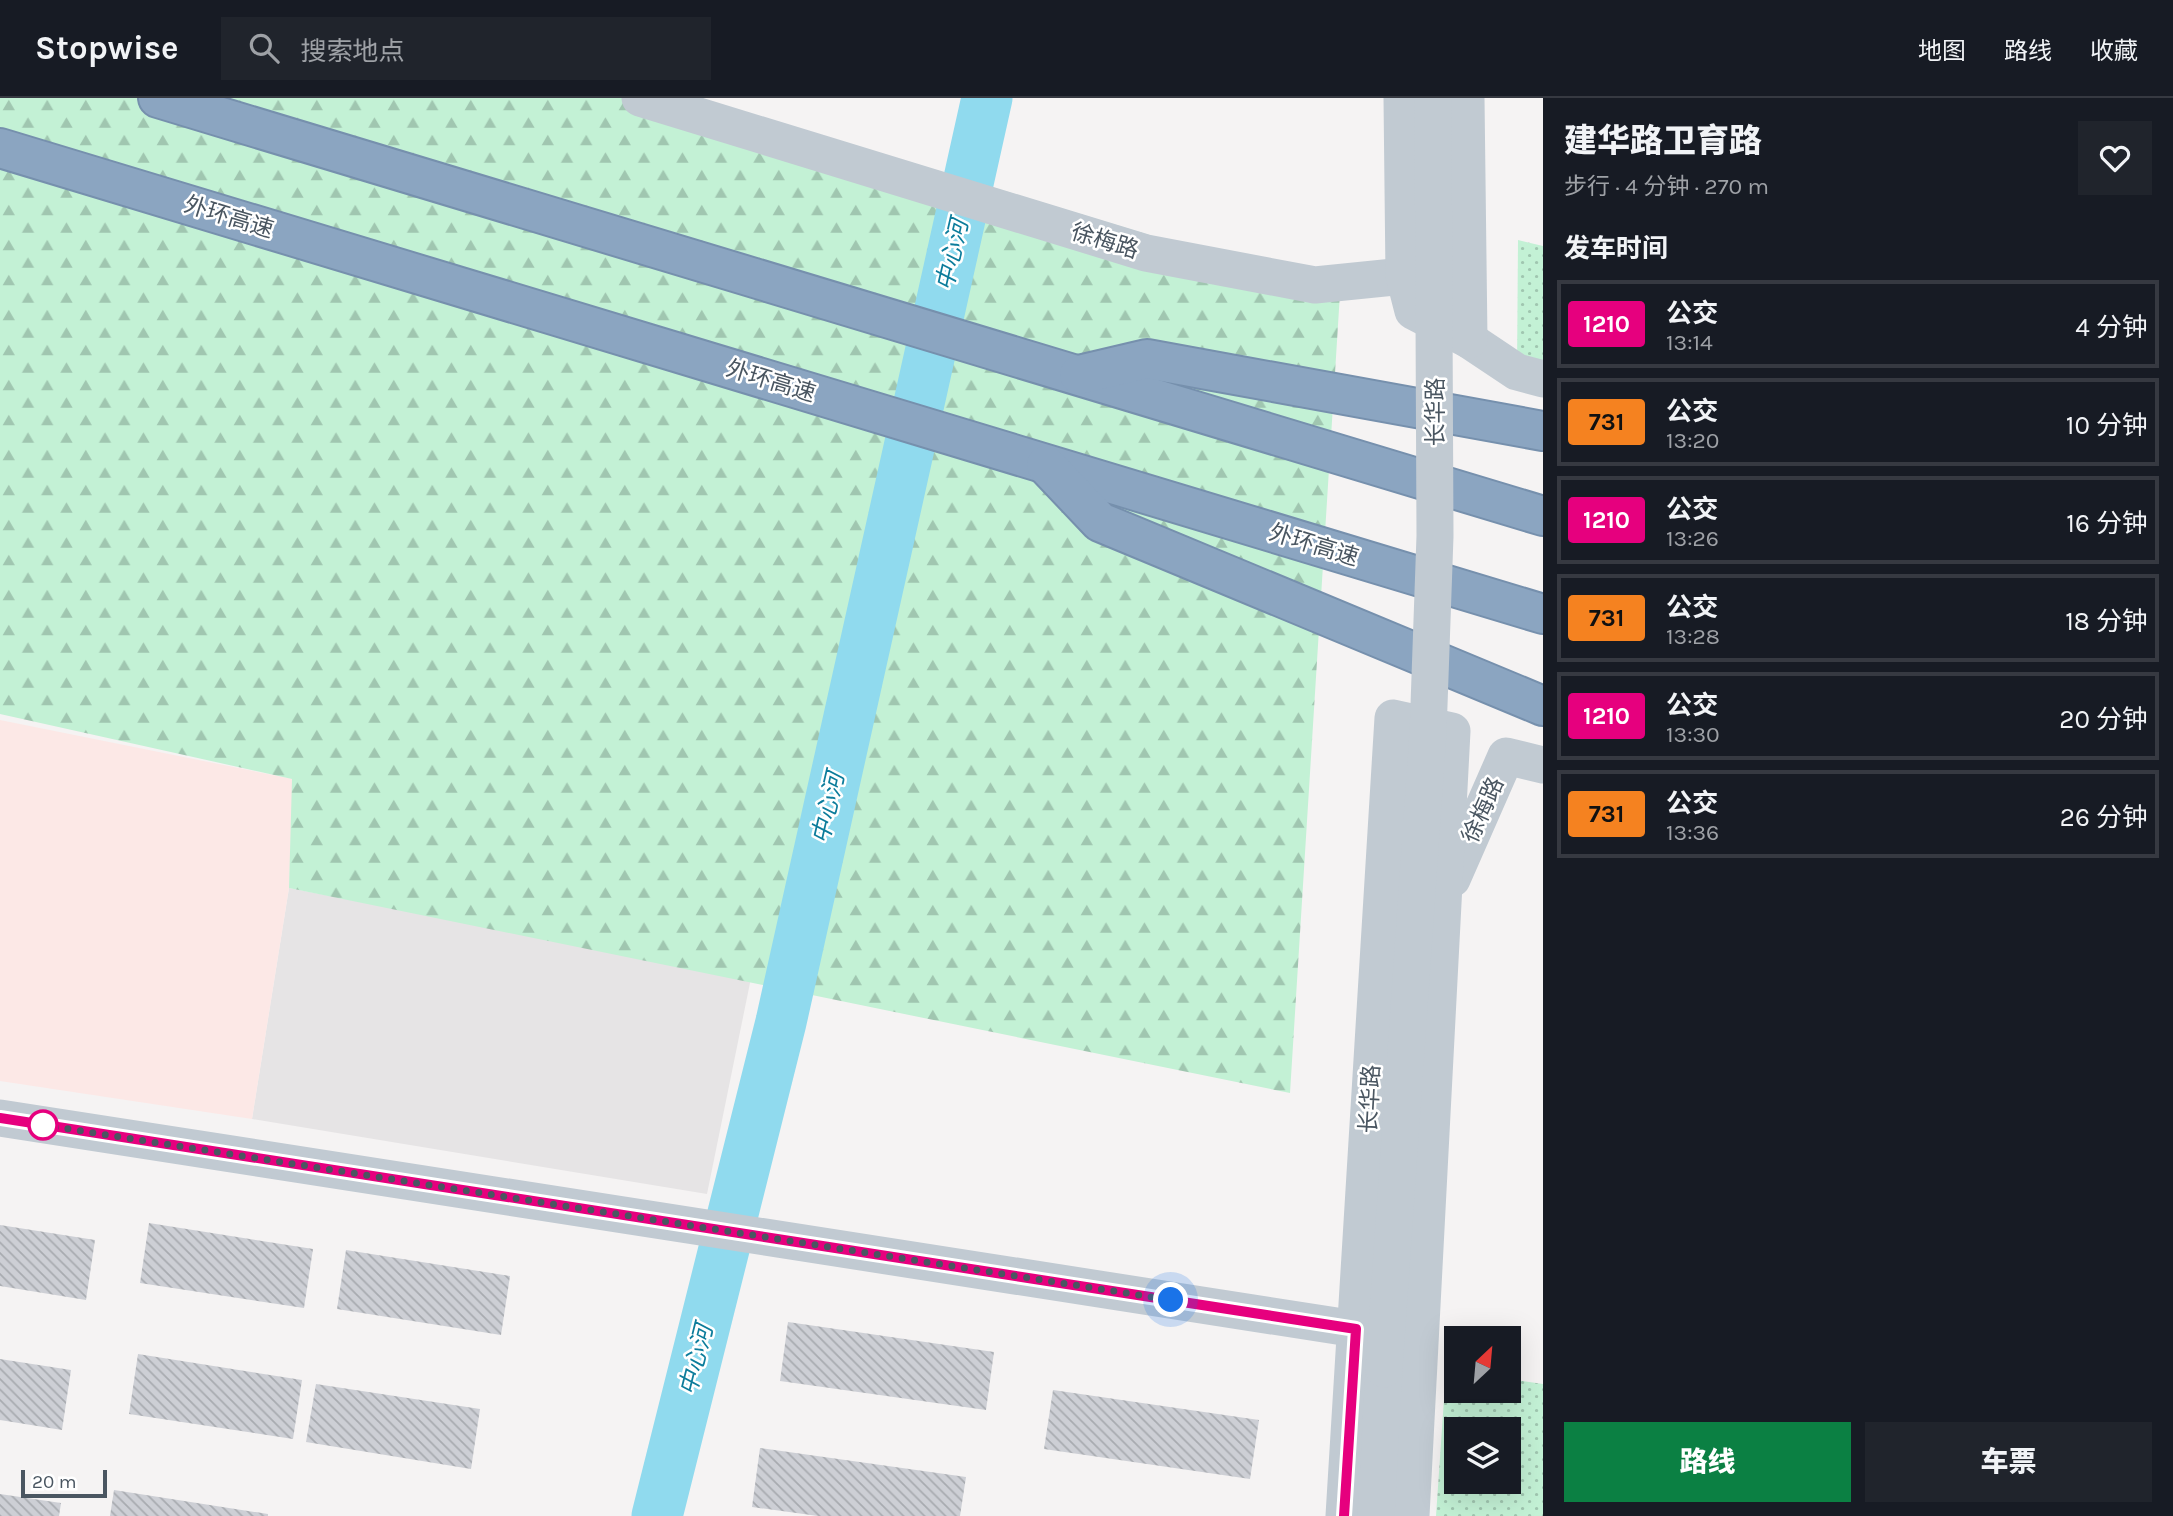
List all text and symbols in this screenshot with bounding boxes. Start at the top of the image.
search box [221,17,711,80]
text: Stopwise [35,29,179,67]
icon: search [245,29,283,67]
text: 搜索地点 [301,36,405,67]
text: 地图 [1918,37,1966,65]
text: 路线 [2004,37,2052,65]
text: 收藏 [2090,37,2138,65]
button: heart [2078,121,2152,195]
text: 建华路卫育路 [1564,122,1762,160]
text: 步行 · 4 分钟 · 270 m [1564,173,1769,200]
street label: 外环高速 [181,191,277,243]
water label: 中心河 [930,213,975,293]
street label: 徐梅路 [1068,218,1142,264]
text: 发车时间 [1564,233,1668,264]
text: 公交 [1666,298,1718,329]
text: 1210 [1583,310,1630,338]
text: 4 分钟 [2075,312,2148,343]
text: 13:14 [1666,329,1713,356]
street label: 外环高速 [723,355,819,407]
street label: 长华路 [1422,378,1449,447]
text: 公交 [1666,396,1718,427]
text: 731 [1589,408,1624,436]
text: 10 分钟 [2066,410,2148,441]
text: 13:20 [1666,427,1719,454]
text: 公交 [1666,494,1718,525]
text: 1210 [1583,506,1630,534]
text: 16 分钟 [2066,508,2148,539]
street label: 外环高速 [1266,519,1362,571]
text: 13:26 [1666,525,1719,552]
text: 公交 [1666,592,1718,623]
text: 731 [1589,604,1624,632]
text: 18 分钟 [2065,606,2148,637]
text: 13:28 [1666,623,1720,650]
text: 公交 [1666,690,1718,721]
text: 1210 [1583,702,1630,730]
text: 20 分钟 [2059,704,2148,735]
text: 13:30 [1666,721,1720,748]
water label: 中心河 [806,766,851,846]
street label: 徐梅路 [1457,773,1509,847]
text: 公交 [1666,788,1718,819]
text: 731 [1589,800,1624,828]
text: 26 分钟 [2060,802,2148,833]
text: 13:36 [1666,819,1719,846]
street label: 长华路 [1355,1064,1385,1134]
unlabelled marker [28,1110,58,1140]
your location [1153,1282,1188,1317]
water label: 中心河 [674,1318,719,1398]
north arrow [1444,1326,1521,1404]
map controls [1444,1326,1521,1494]
button: layers [1444,1417,1521,1494]
button: 路线 [1564,1422,1851,1502]
button: 车票 [1865,1422,2152,1502]
scale bar [21,1467,107,1499]
text: 20 m [32,1471,77,1493]

